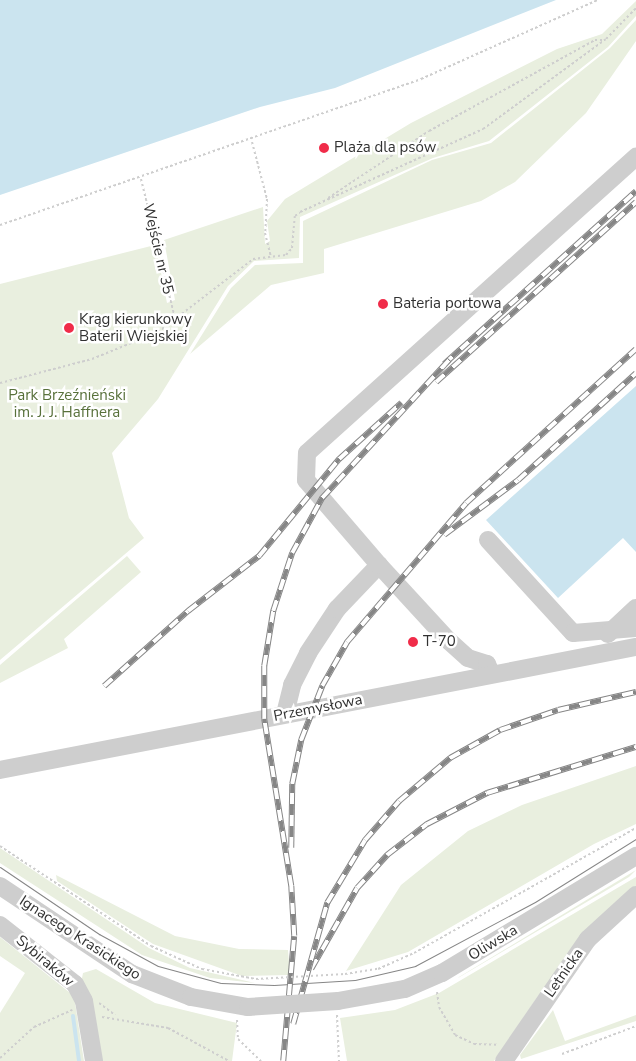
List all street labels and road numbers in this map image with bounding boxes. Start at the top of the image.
street label: Wejście nr 35 [139,202,177,296]
street label: Przemysłowa [272,691,364,725]
street label: Ignacego Krasickiego [16,892,144,984]
street label: Oliwska [465,921,521,965]
street label: Sybiraków [12,931,78,991]
street label: Letnicka [541,945,587,1001]

